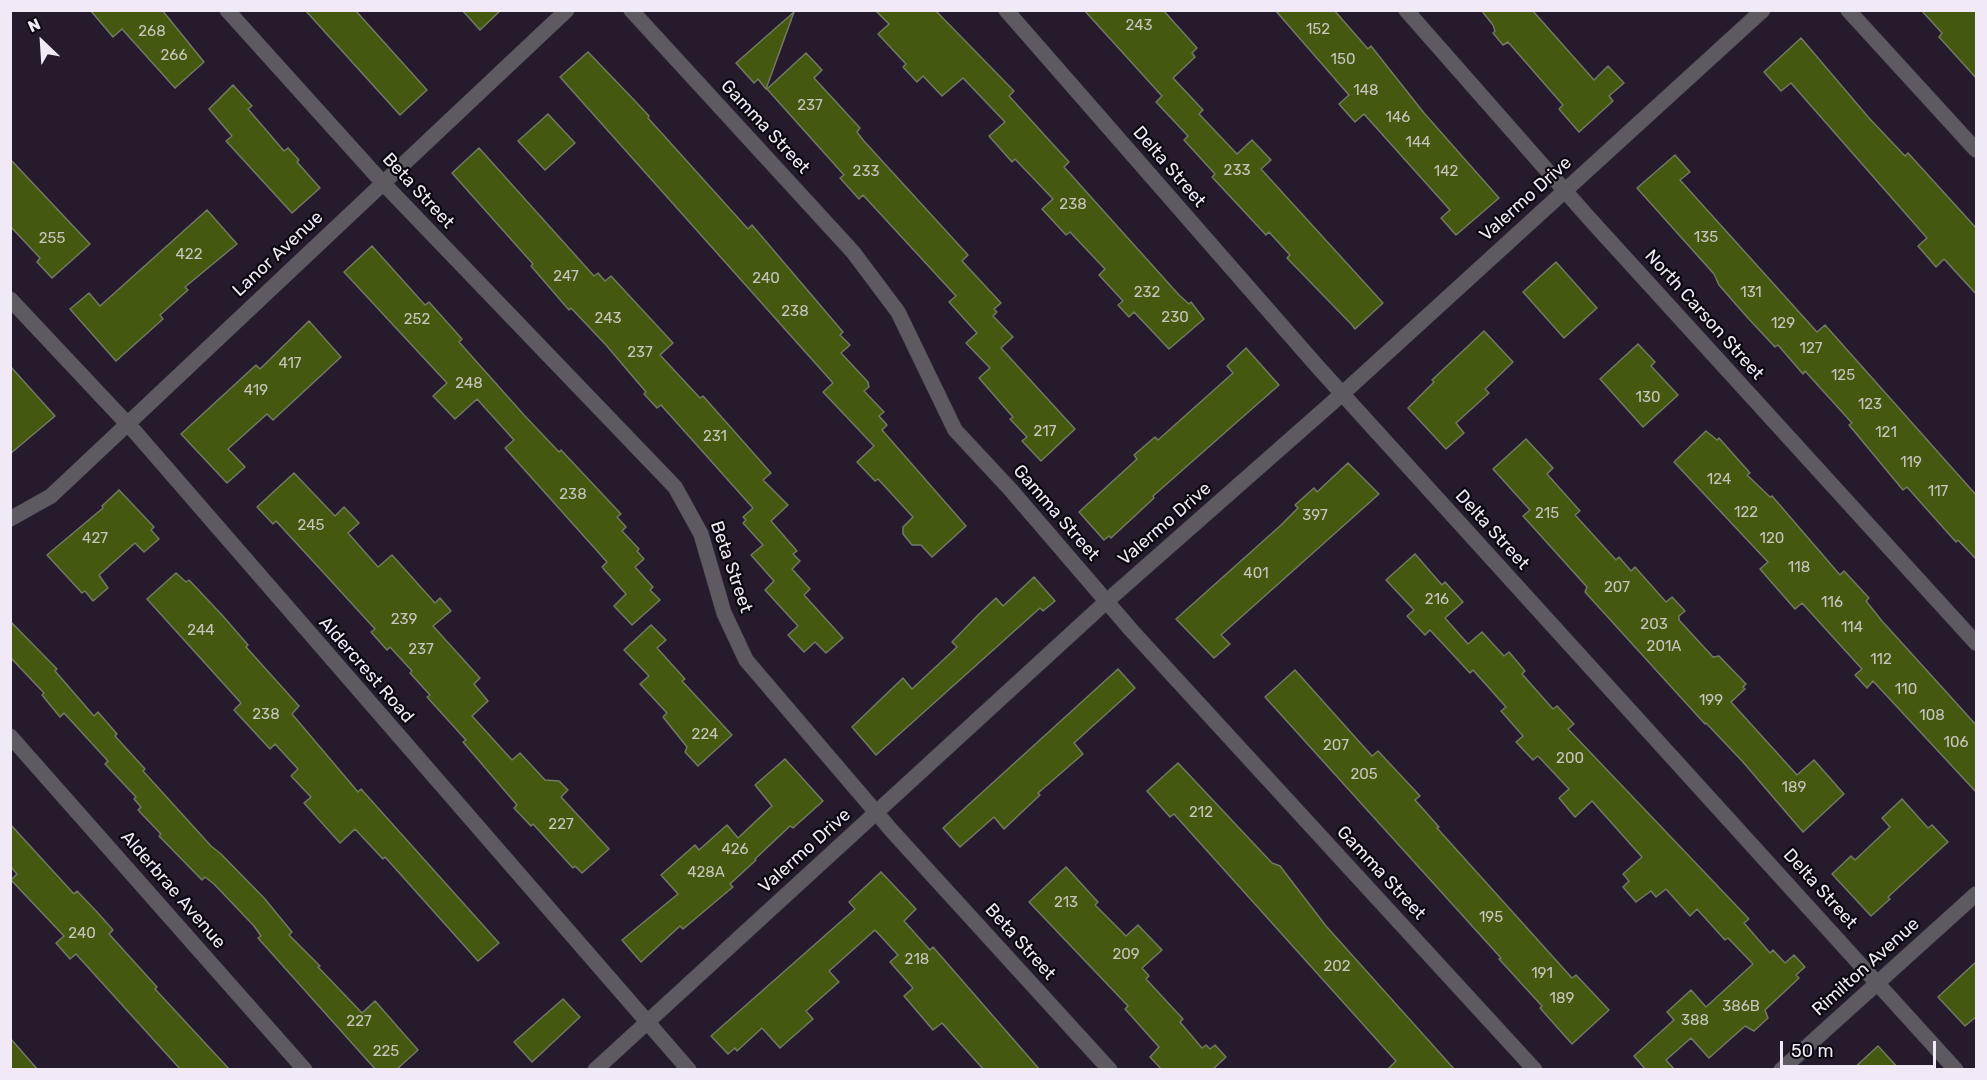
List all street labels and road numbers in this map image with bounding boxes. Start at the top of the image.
street label: Gamma Street [716,76,814,178]
street label: Delta Street [1128,122,1210,212]
street label: Beta Street [378,149,458,233]
street label: Valermo Drive [1476,152,1576,246]
street label: Lanor Avenue [228,207,328,301]
street label: North Carson Street [1640,245,1768,385]
street label: Gamma Street [1008,460,1104,566]
street label: Valermo Drive [1114,478,1216,570]
street label: Delta Street [1450,486,1534,574]
street label: Beta Street [705,518,757,616]
street label: Aldercrest Road [314,612,418,728]
street label: Valermo Drive [755,804,855,898]
street label: Gamma Street [1332,822,1430,924]
street label: Alderbrae Avenue [116,827,230,953]
street label: Delta Street [1778,845,1862,933]
street label: Beta Street [980,899,1060,985]
street label: Rimilton Avenue [1808,913,1924,1021]

